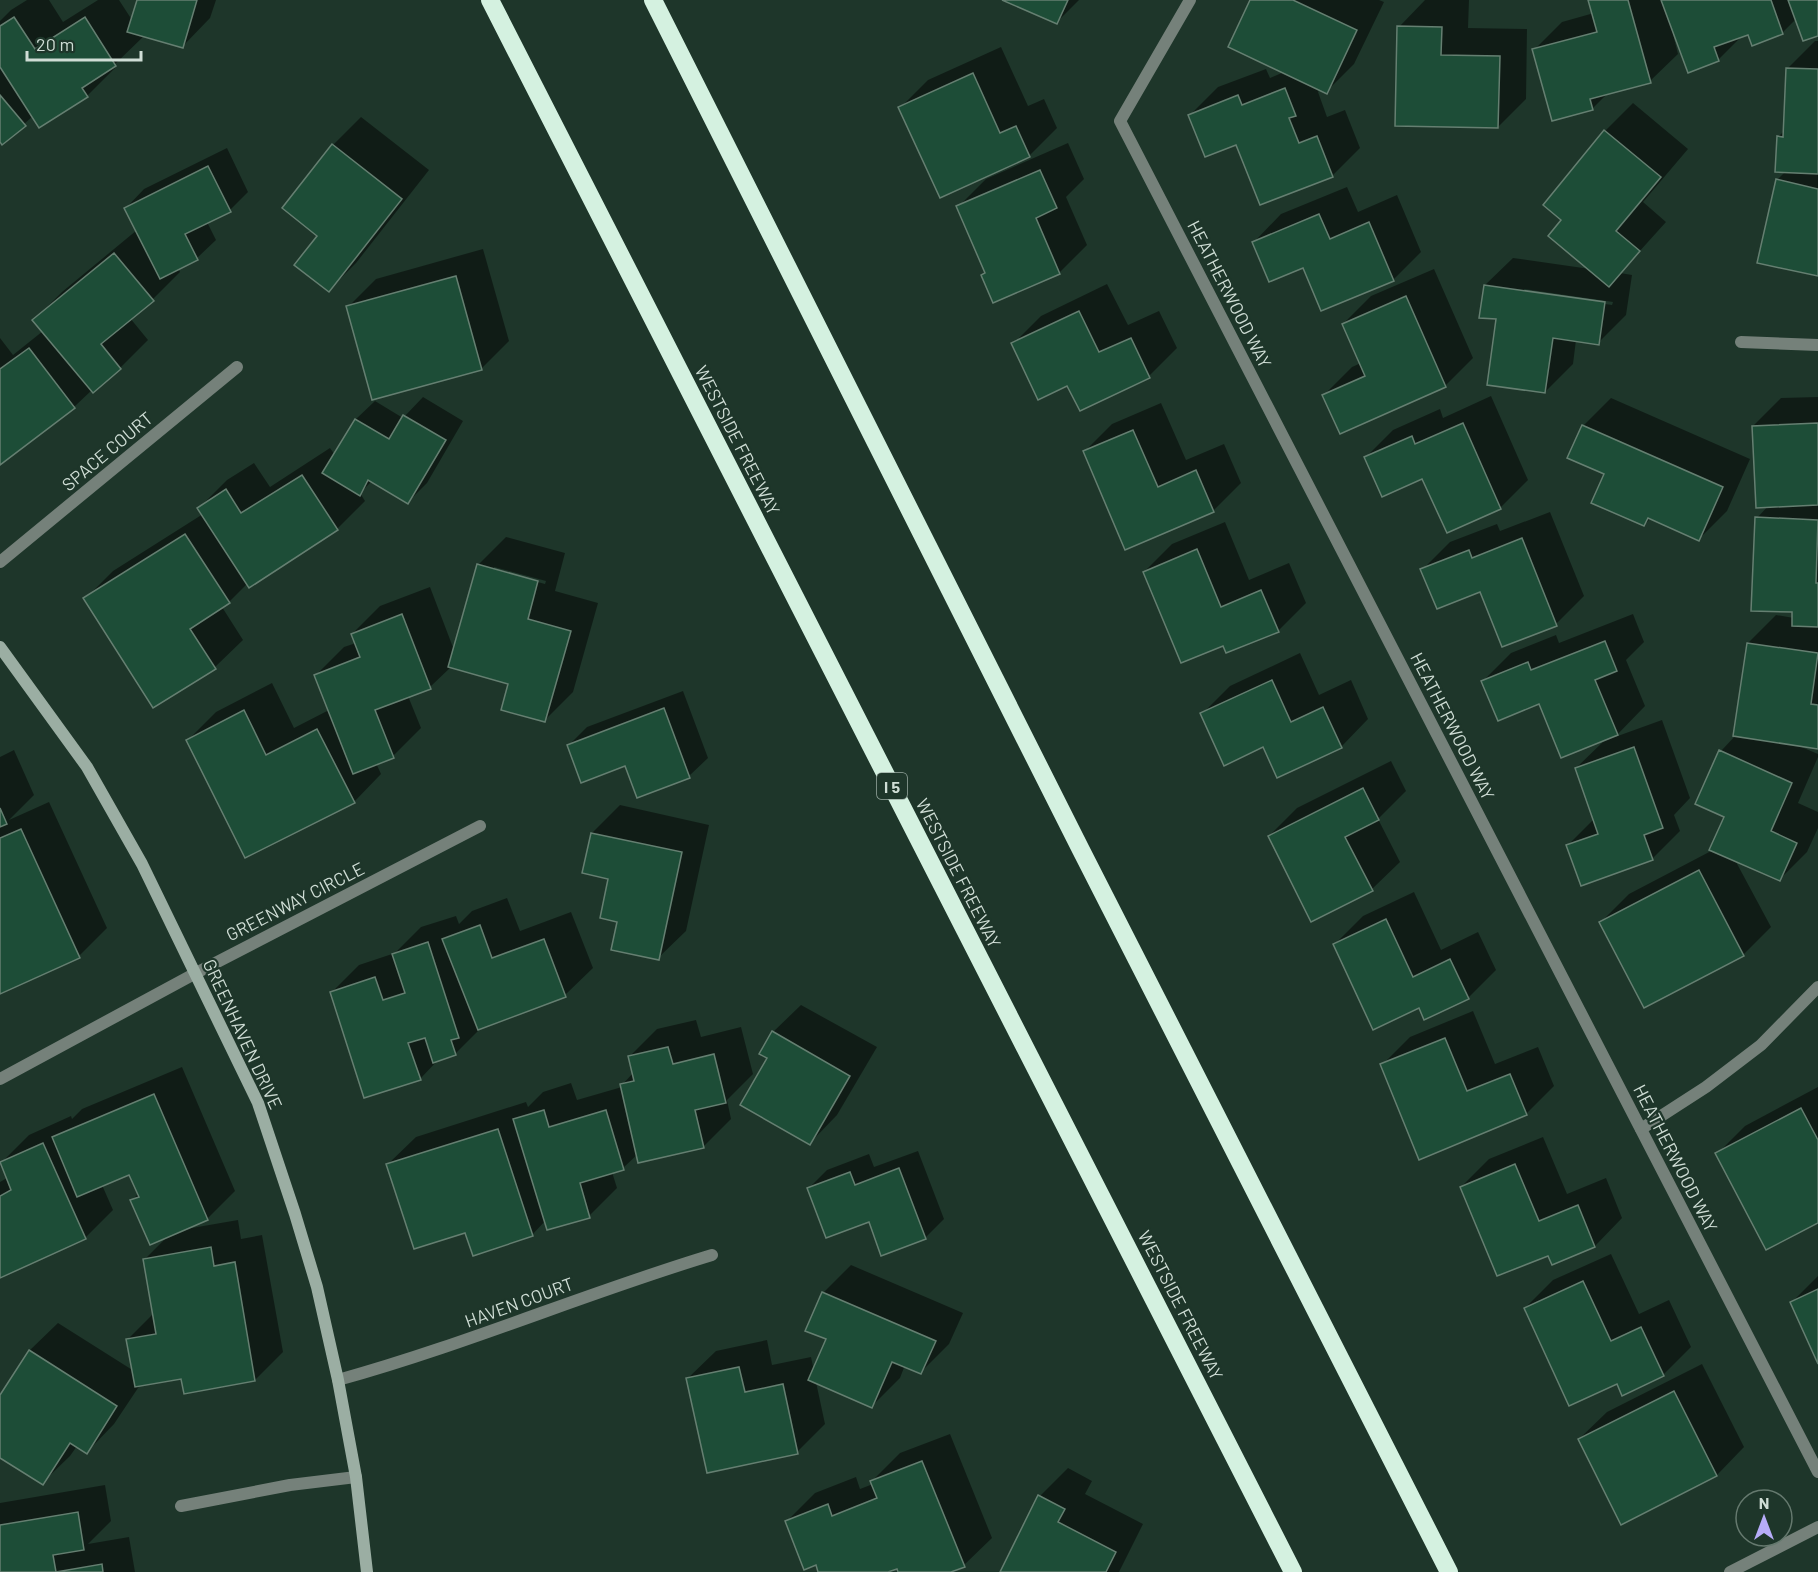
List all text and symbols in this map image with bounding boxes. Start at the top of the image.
scale bar [27,24,141,62]
text: 20 m [36,33,74,55]
street label: HEATHERWOOD WAY [1183,217,1277,371]
street label: WESTSIDE FREEWAY [691,362,785,518]
street label: SPACE COURT [57,407,157,495]
street label: HEATHERWOOD WAY [1406,649,1500,803]
road number: I 5 [877,773,907,799]
street label: WESTSIDE FREEWAY [912,795,1006,951]
street label: GREENWAY CIRCLE [222,857,368,945]
street label: GREENHAVEN DRIVE [199,955,287,1113]
street label: HEATHERWOOD WAY [1629,1081,1723,1235]
street label: WESTSIDE FREEWAY [1134,1227,1228,1383]
street label: HAVEN COURT [462,1272,576,1332]
north arrow [1734,1488,1794,1548]
text: N [1759,1493,1769,1512]

